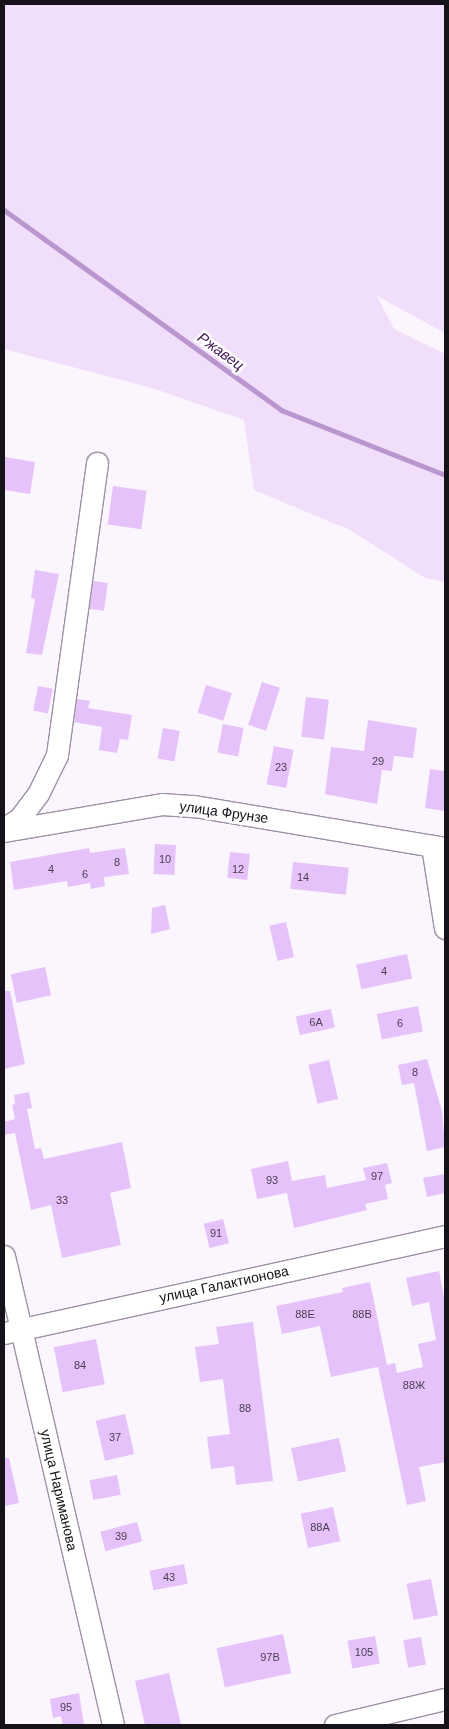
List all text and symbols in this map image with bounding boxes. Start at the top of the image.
water label: Ржавец [194,328,248,374]
house number: 29 [372,754,384,768]
house number: 23 [275,760,287,774]
street label: улица Фрунзе [179,797,269,827]
house number: 10 [159,852,171,866]
house number: 8 [114,855,120,869]
house number: 4 [48,862,54,876]
house number: 12 [232,862,244,876]
house number: 6 [82,867,88,881]
house number: 14 [297,870,309,884]
house number: 4 [381,964,387,978]
house number: 6А [309,1015,323,1029]
house number: 6 [397,1016,403,1030]
house number: 8 [412,1065,418,1079]
house number: 97 [371,1169,383,1183]
house number: 93 [266,1173,278,1187]
house number: 33 [56,1193,68,1207]
house number: 91 [210,1226,222,1240]
street label: улица Галактионова [158,1262,290,1306]
house number: 88Е [295,1307,315,1321]
house number: 88В [352,1307,372,1321]
house number: 84 [74,1358,86,1372]
house number: 88Ж [403,1378,425,1392]
house number: 88 [239,1401,251,1415]
street label: улица Нариманова [37,1428,81,1552]
house number: 37 [109,1430,121,1444]
house number: 88А [310,1520,330,1534]
house number: 39 [115,1529,127,1543]
house number: 43 [163,1570,175,1584]
house number: 105 [355,1645,373,1659]
house number: 97В [260,1650,280,1664]
house number: 95 [60,1700,72,1714]

